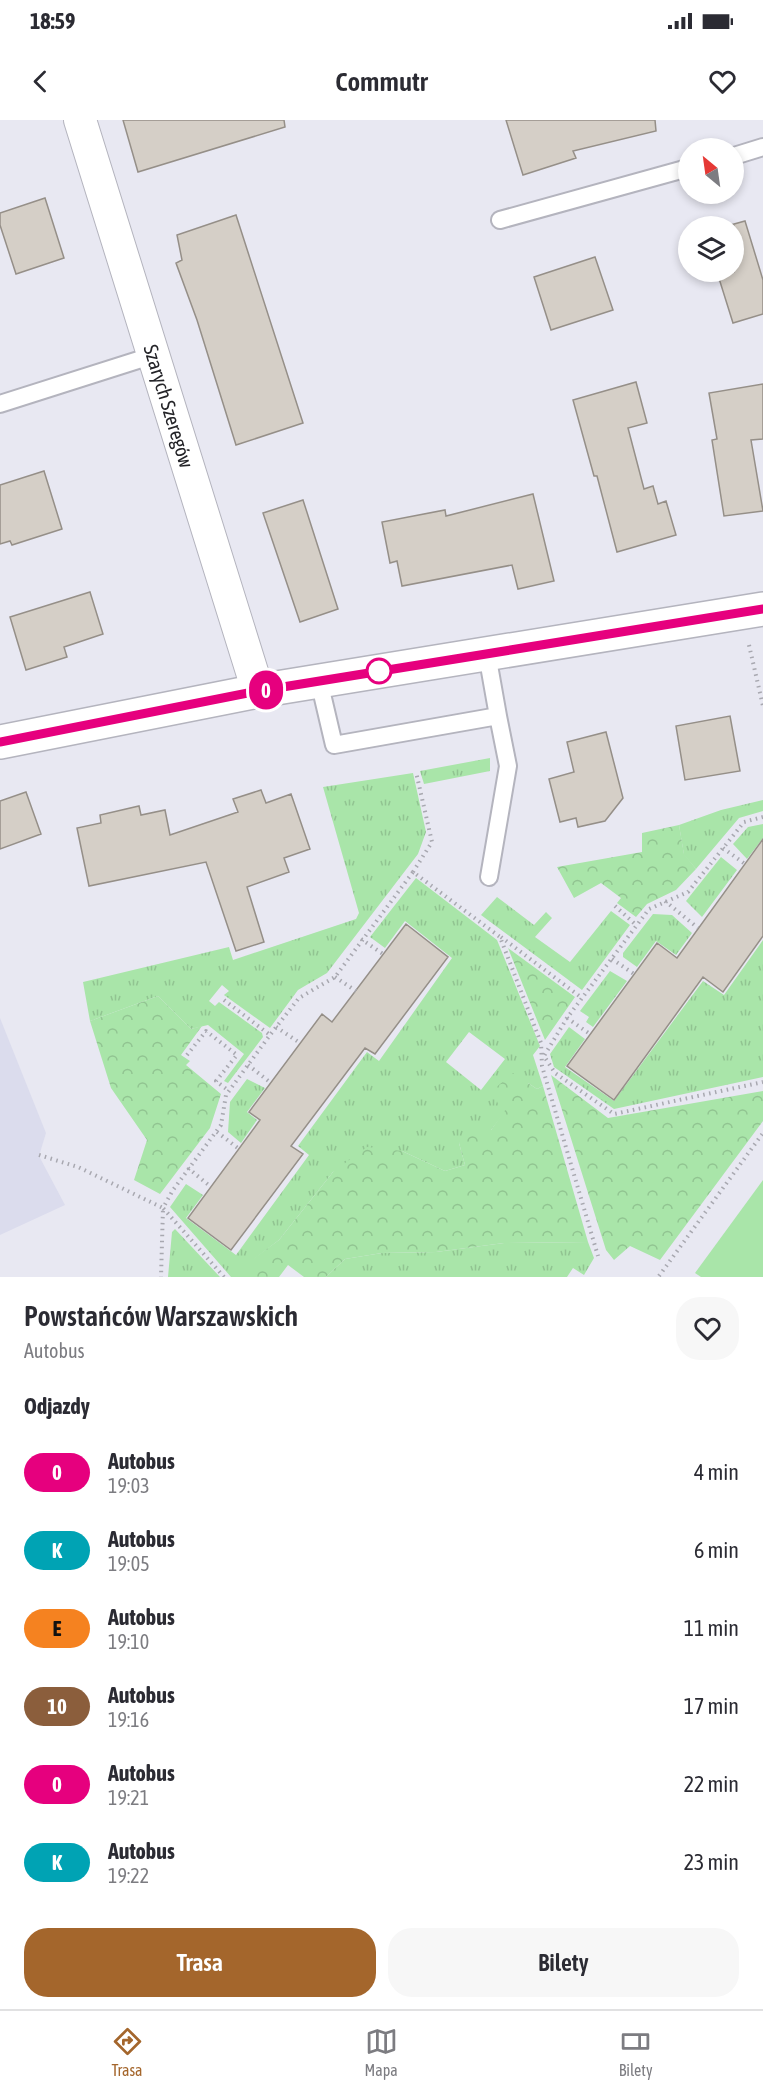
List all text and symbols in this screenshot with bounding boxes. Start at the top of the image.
text: 18:59 [30,8,75,34]
icon: back [24,65,57,98]
icon: heart [706,65,739,98]
text: Commutr [335,66,428,97]
north arrow [678,138,744,204]
map controls [678,138,744,282]
button: layers [678,216,744,282]
street label: Szarych Szeregów [139,342,199,470]
unlabelled marker [366,658,392,684]
line badge: 0 [246,670,286,710]
text: 0 [261,678,271,702]
button: heart [676,1297,739,1360]
text: Powstańców Warszawskich [24,1300,298,1332]
text: Autobus [24,1339,85,1362]
text: Odjazdy [24,1393,90,1419]
text: Autobus [108,1448,175,1474]
text: 4 min [694,1459,739,1485]
text: 0 [52,1460,62,1484]
text: 19:03 [108,1474,150,1497]
text: Autobus [108,1526,175,1552]
text: 6 min [694,1537,739,1563]
text: K [52,1538,62,1562]
text: 19:05 [108,1552,150,1575]
text: Autobus [108,1604,175,1630]
text: 11 min [684,1615,739,1641]
text: E [53,1616,61,1640]
text: 19:10 [108,1630,149,1653]
text: Autobus [108,1682,175,1708]
text: 17 min [684,1693,739,1719]
text: 10 [47,1694,67,1718]
text: 19:16 [108,1708,149,1731]
text: Autobus [108,1760,175,1786]
text: 22 min [684,1771,739,1797]
text: 0 [52,1772,62,1796]
text: 19:21 [108,1786,149,1809]
text: Autobus [108,1838,175,1864]
text: 23 min [684,1849,739,1875]
text: K [52,1850,62,1874]
text: 19:22 [108,1864,149,1887]
button: Trasa [24,1928,376,1997]
button: Bilety [388,1928,739,1997]
tab: Trasa [111,2025,144,2079]
tab: Mapa [365,2025,398,2079]
tab: Bilety [619,2025,653,2079]

